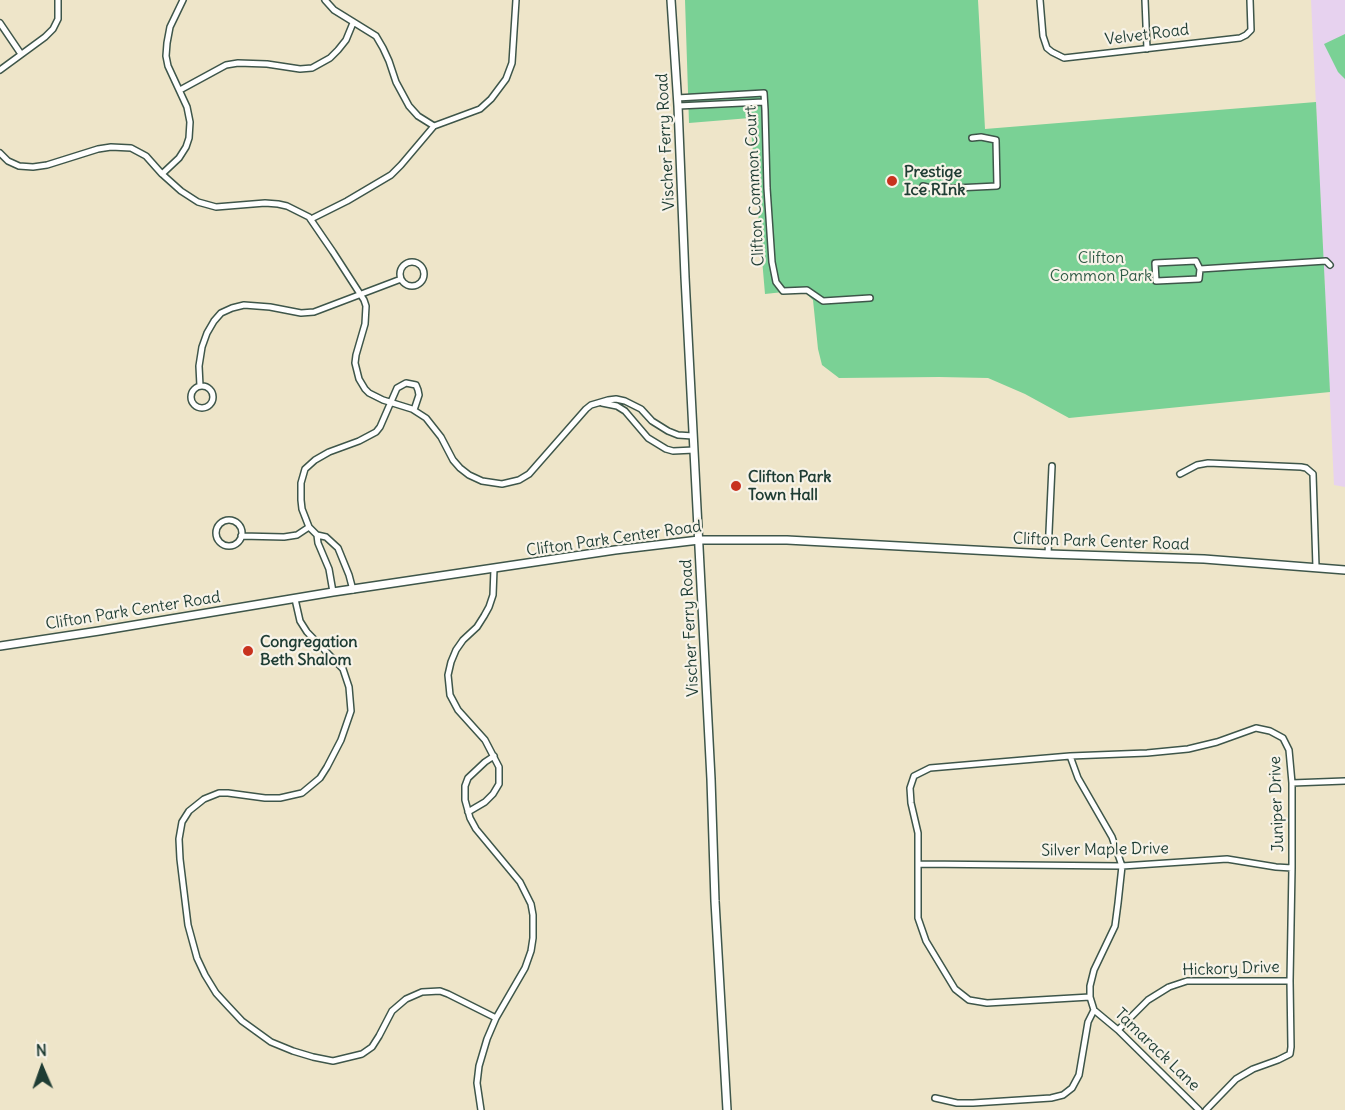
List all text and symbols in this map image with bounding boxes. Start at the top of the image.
street label: Velvet Road [1104,20,1190,50]
street label: Vischer Ferry Road [653,73,679,211]
street label: Clifton Common Court [741,105,769,267]
place label: Prestige Ice RInk [904,162,965,200]
marker: Prestige Ice RInk [885,174,899,188]
park label: Clifton Common Park [1050,248,1152,286]
place label: Clifton Park Town Hall [748,467,831,505]
marker: Clifton Park Town Hall [729,479,743,493]
street label: Clifton Park Center Road [525,517,703,561]
street label: Clifton Park Center Road [1012,529,1190,555]
street label: Vischer Ferry Road [677,559,703,697]
street label: Clifton Park Center Road [44,588,222,634]
place label: Congregation Beth Shalom [260,632,358,670]
marker: Congregation Beth Shalom [241,644,255,658]
street label: Juniper Drive [1266,756,1288,852]
street label: Silver Maple Drive [1041,839,1169,861]
street label: Hickory Drive [1182,958,1280,980]
street label: Tamarack Lane [1110,1005,1204,1095]
north arrow [12,1038,72,1098]
text: N [35,1040,47,1060]

